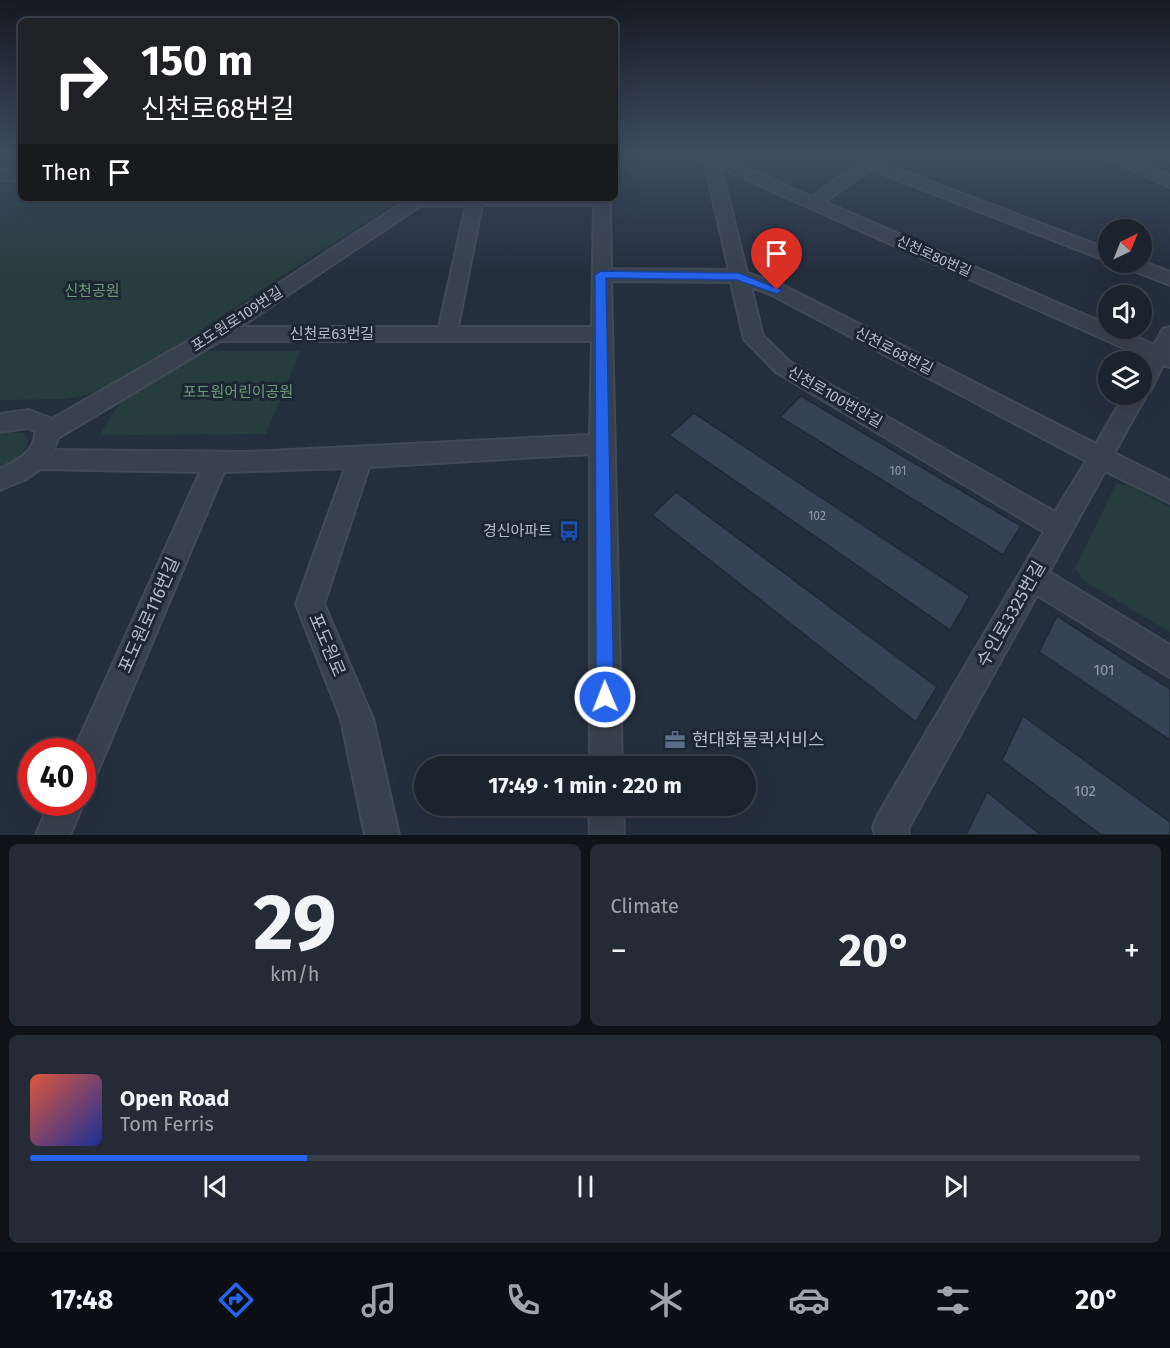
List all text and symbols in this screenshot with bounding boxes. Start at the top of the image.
text: 150 m [141,36,253,86]
icon: right [42,42,120,120]
text: 신천로68번길 [141,93,294,125]
icon: arrive [103,156,136,189]
text: Then [42,159,91,186]
north arrow [1098,219,1152,273]
map controls [1098,219,1152,405]
pin [751,228,802,290]
street label: 신천로80번길 [894,232,974,280]
icon: arrive [760,237,793,270]
park label: 신천공원 [64,282,120,300]
street label: 포도원로109번길 [188,283,286,355]
button: sound [1098,285,1152,339]
street label: 신천로68번길 [852,324,936,378]
street label: 신천로63번길 [290,325,374,343]
button: layers [1098,351,1152,405]
street label: 신천로100번안길 [785,363,885,431]
park label: 포도원어린이공원 [183,383,293,401]
house number: 101 [890,464,906,478]
house number: 102 [808,509,826,523]
bus stop icon: 경신아파트 [557,519,581,543]
place label: 경신아파트 [483,522,552,540]
street label: 포도원로116번길 [114,554,184,676]
street label: 수인로3325번길 [972,557,1050,671]
street label: 포도원로 [304,610,350,680]
house number: 101 [1094,661,1115,679]
position arrow [573,665,637,729]
office icon: 현대화물퀵서비스 [663,728,687,752]
place label: 현대화물퀵서비스 [692,729,824,751]
speed limit sign: 40 [18,738,96,816]
text: 17:49 · 1 min · 220 m [488,772,682,799]
house number: 102 [1074,782,1096,800]
text: 29 [253,876,336,970]
text: Climate [611,894,679,918]
text: 20° [839,924,912,978]
text: − [611,931,627,971]
text: + [1124,931,1140,971]
text: km/h [270,962,320,986]
text: Open Road [120,1085,230,1112]
text: Tom Ferris [120,1112,214,1136]
icon: previous [199,1170,232,1203]
icon: pause [569,1170,602,1203]
icon: next [939,1170,972,1203]
icon: directions [215,1279,257,1321]
icon: music [358,1279,400,1321]
icon: phone [502,1279,544,1321]
icon: climate [645,1279,687,1321]
icon: car [788,1279,830,1321]
icon: filters [932,1279,974,1321]
text: 17:48 [51,1284,113,1316]
text: 20° [1075,1284,1119,1316]

